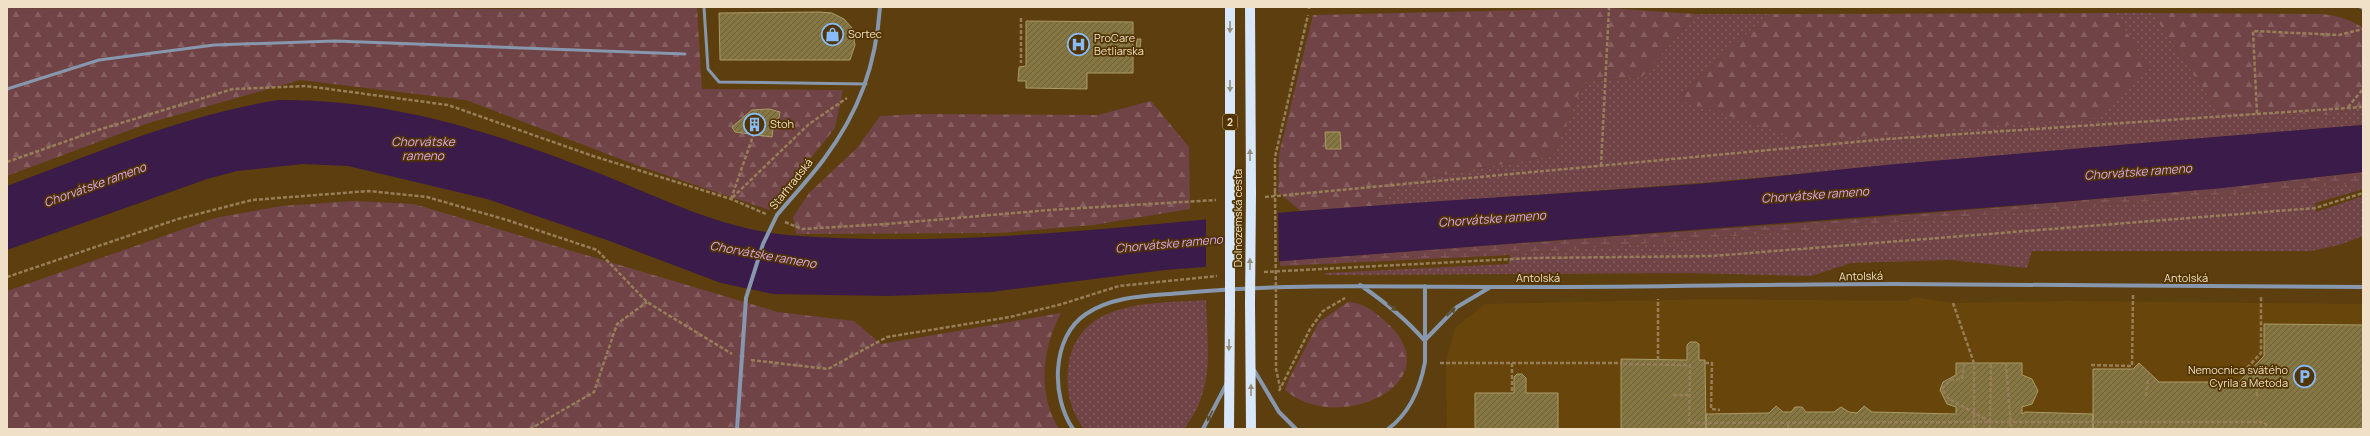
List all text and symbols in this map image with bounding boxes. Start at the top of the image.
shop icon: Sortec [819,21,845,47]
one-way arrow [1227,21,1233,34]
place label: Sortec [848,26,882,41]
place label: ProCare Betliarska [1094,30,1144,58]
hospital icon: ProCare Betliarska [1066,31,1092,57]
one-way arrow [1227,80,1233,93]
building icon: Stoh [742,111,768,137]
road number: 2 [1223,114,1237,130]
place label: Stoh [770,116,794,131]
water label: Chorvátske rameno [391,133,456,164]
one-way arrow [1247,148,1253,161]
street label: Starhradská [765,155,816,212]
water label: Chorvátske rameno [41,158,149,211]
water label: Chorvátske rameno [2084,159,2193,184]
street label: Dolnozemská cesta [1230,169,1245,267]
water label: Chorvátske rameno [1761,182,1870,207]
water label: Chorvátske rameno [1438,206,1547,231]
water label: Chorvátske rameno [1115,230,1224,257]
water label: Chorvátske rameno [709,237,819,272]
one-way arrow [1247,257,1253,270]
street label: Antolská [1839,268,1883,283]
street label: Antolská [1516,270,1560,285]
street label: Antolská [2164,270,2208,285]
one-way arrow [1387,303,1398,311]
one-way arrow [1446,307,1456,317]
one-way arrow [1226,339,1232,352]
place label: Nemocnica svätého Cyrila a Metoda [2188,362,2288,390]
parking icon: Nemocnica svätého Cyrila a Metoda [2291,363,2317,389]
one-way arrow [1248,383,1254,396]
one-way arrow [1207,411,1213,422]

